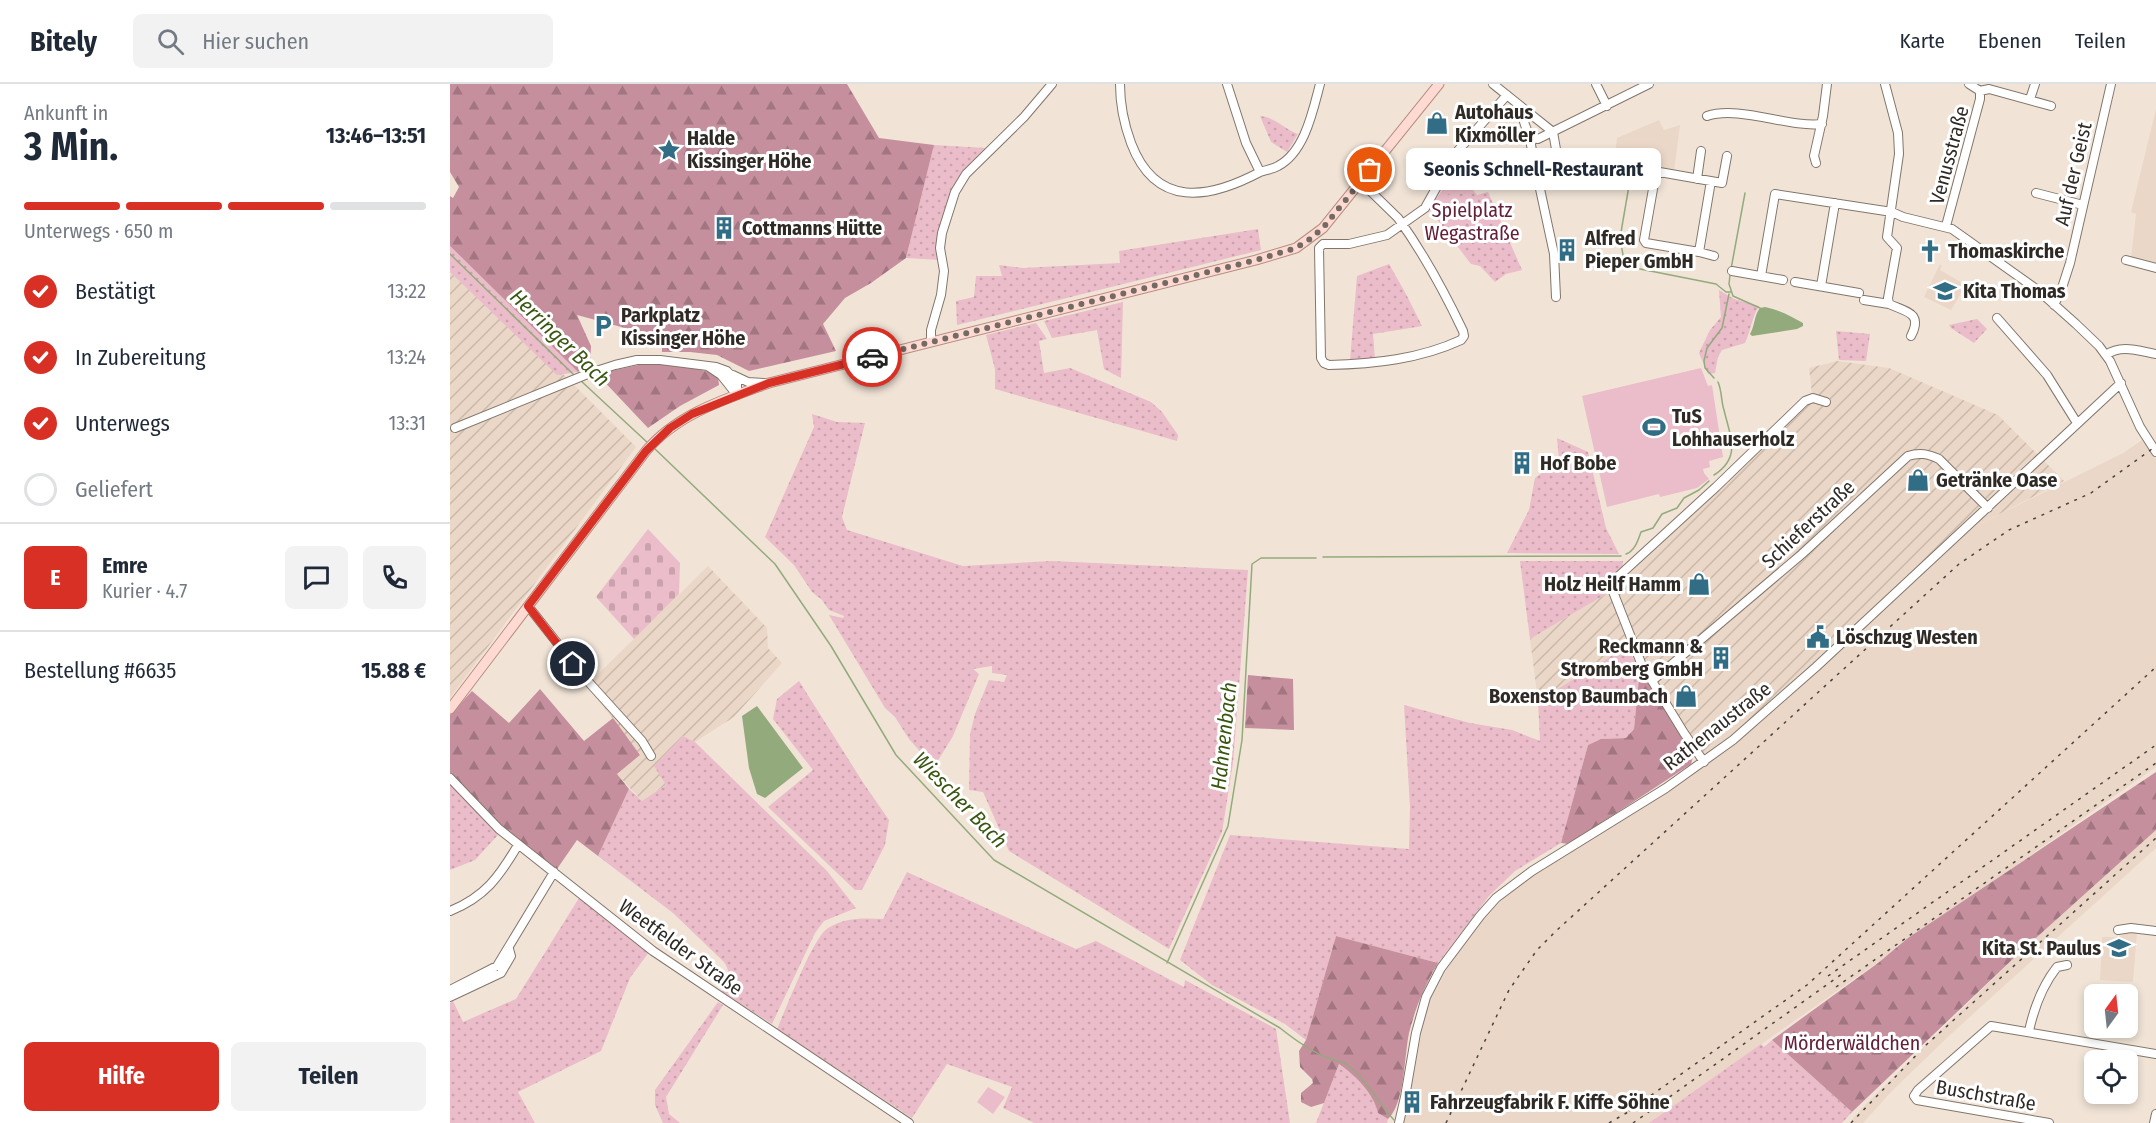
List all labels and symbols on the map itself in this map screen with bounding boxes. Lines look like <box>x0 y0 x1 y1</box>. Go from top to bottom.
place label: Autohaus Kixmöller <box>1454 100 1536 147</box>
street label: Venusstraße <box>1924 103 1974 207</box>
shop icon: Autohaus Kixmöller <box>1424 110 1450 136</box>
street label: Auf der Geist <box>2049 119 2097 228</box>
place label: Halde Kissinger Höhe <box>687 126 811 173</box>
place icon: Halde Kissinger Höhe <box>656 137 682 163</box>
pin <box>1344 144 1395 195</box>
callout: Seonis Schnell-Restaurant <box>1406 149 1661 191</box>
park label: Spielplatz Wegastraße <box>1424 198 1520 245</box>
building icon: Cottmanns Hütte <box>711 215 737 241</box>
place label: Cottmanns Hütte <box>742 216 882 240</box>
place label: Alfred Pieper GmbH <box>1584 226 1694 273</box>
building icon: Alfred Pieper GmbH <box>1554 237 1580 263</box>
church icon: Thomaskirche <box>1917 238 1943 264</box>
place label: Thomaskirche <box>1948 239 2064 263</box>
school or university icon: Kita Thomas <box>1932 278 1958 304</box>
place label: Kita Thomas <box>1963 279 2066 303</box>
water label: Herringer Bach <box>505 284 615 392</box>
place label: Parkplatz Kissinger Höhe <box>621 303 745 350</box>
parking icon: Parkplatz Kissinger Höhe <box>590 313 616 339</box>
courier <box>842 327 902 387</box>
place label: TuS Lohhauserholz <box>1672 404 1795 451</box>
sports icon: TuS Lohhauserholz <box>1641 414 1667 440</box>
building icon: Hof Bobe <box>1509 450 1535 476</box>
place label: Hof Bobe <box>1540 451 1616 475</box>
shop icon: Getränke Oase <box>1905 467 1931 493</box>
place label: Getränke Oase <box>1936 468 2058 492</box>
street label: Schieferstraße <box>1757 475 1859 573</box>
shop icon: Holz Heilf Hamm <box>1686 571 1712 597</box>
place label: Holz Heilf Hamm <box>1544 572 1681 596</box>
public building icon: Löschzug Westen <box>1805 624 1831 650</box>
place label: Löschzug Westen <box>1836 625 1978 649</box>
place label: Reckmann & Stromberg GmbH <box>1561 634 1703 681</box>
pin <box>547 638 598 689</box>
building icon: Reckmann & Stromberg GmbH <box>1708 645 1734 671</box>
street label: Rathenaustraße <box>1658 676 1776 776</box>
water label: Hahnenbach <box>1205 681 1243 791</box>
shop icon: Boxenstop Baumbach <box>1673 683 1699 709</box>
place label: Boxenstop Baumbach <box>1489 684 1668 708</box>
water label: Wiescher Bach <box>908 746 1012 854</box>
street label: Weetfelder Straße <box>614 894 748 1000</box>
school or university icon: Kita St. Paulus <box>2106 935 2132 961</box>
place label: Kita St. Paulus <box>1982 936 2101 960</box>
north arrow <box>2084 984 2138 1038</box>
park label: Mörderwäldchen <box>1784 1031 1920 1055</box>
street label: Buschstraße <box>1934 1074 2038 1116</box>
building icon: Fahrzeugfabrik F. Kiffe Söhne <box>1399 1089 1425 1115</box>
place label: Fahrzeugfabrik F. Kiffe Söhne <box>1430 1090 1670 1114</box>

